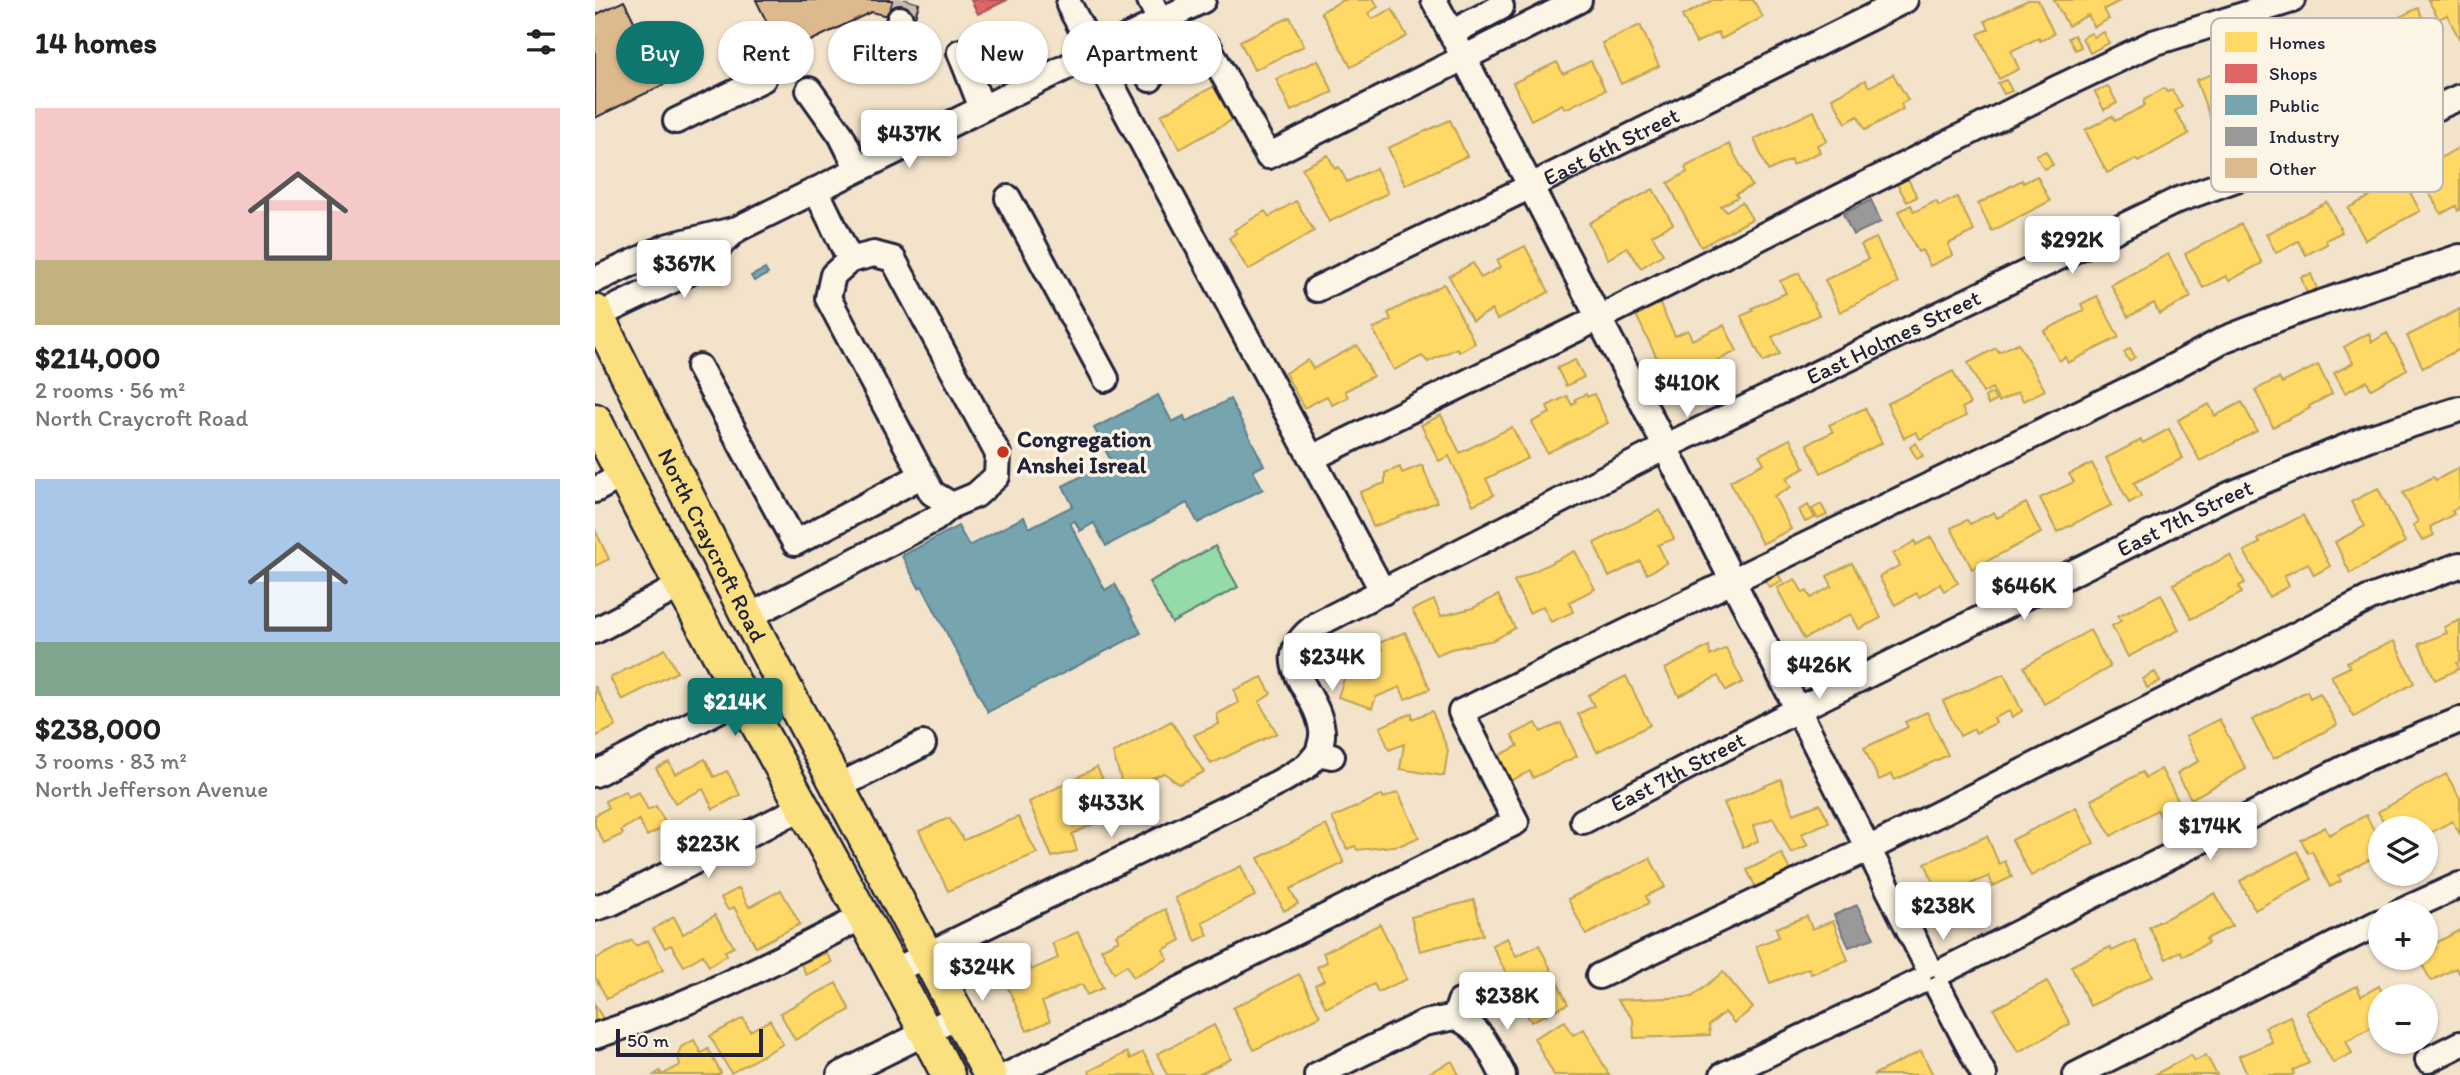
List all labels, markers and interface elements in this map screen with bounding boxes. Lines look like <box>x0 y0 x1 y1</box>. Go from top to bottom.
legend <box>2211 18 2443 192</box>
chip: Buy <box>616 21 704 84</box>
chip: Rent <box>718 21 814 84</box>
chip: Filters <box>828 21 942 84</box>
chip: New <box>956 21 1048 84</box>
chip: Apartment <box>1062 21 1222 84</box>
icon: filters <box>522 23 560 61</box>
text: 14 homes <box>35 24 157 61</box>
text: Homes <box>2269 31 2325 54</box>
text: Shops <box>2269 62 2318 85</box>
text: Public <box>2269 94 2319 117</box>
street label: East 6th Street <box>1538 101 1684 192</box>
pin: $437K <box>860 110 958 170</box>
text: $437K <box>877 119 941 147</box>
text: Industry <box>2269 125 2339 148</box>
icon: home <box>235 153 361 279</box>
text: Other <box>2269 157 2317 180</box>
pin: $292K <box>2023 216 2121 276</box>
text: $292K <box>2041 225 2103 253</box>
pin: $367K <box>635 240 733 300</box>
text: $367K <box>653 249 715 277</box>
street label: East Holmes Street <box>1802 283 1985 391</box>
text: $214,000 <box>35 339 161 376</box>
pin: $410K <box>1638 360 1736 419</box>
text: $410K <box>1654 368 1720 396</box>
text: 2 rooms · 56 m² <box>35 376 186 404</box>
text: North Craycroft Road <box>35 404 248 432</box>
place label: Congregation Anshei Isreal <box>1016 425 1152 479</box>
street label: North Craycroft Road <box>652 444 773 647</box>
marker: Congregation Anshei Isreal <box>995 444 1011 460</box>
street label: East 7th Street <box>2112 473 2257 563</box>
icon: home <box>235 524 361 650</box>
pin: $646K <box>1975 562 2073 622</box>
text: $646K <box>1992 571 2056 599</box>
pin: $234K <box>1283 634 1381 693</box>
text: $234K <box>1300 642 1364 670</box>
pin: $426K <box>1770 642 1868 701</box>
text: $426K <box>1787 650 1851 678</box>
pin: $214K <box>686 678 784 738</box>
text: $214K <box>704 687 766 715</box>
text: $238,000 <box>35 710 161 747</box>
street label: East 7th Street <box>1606 725 1750 818</box>
text: 3 rooms · 83 m² <box>35 747 187 775</box>
text: North Jefferson Avenue <box>35 775 268 803</box>
pin: $433K <box>1062 780 1160 839</box>
text: $433K <box>1078 788 1144 816</box>
pin: $174K <box>2161 802 2259 862</box>
text: $174K <box>2179 811 2241 839</box>
map controls <box>2368 816 2438 1054</box>
button: layers <box>2368 816 2438 886</box>
pin: $223K <box>659 820 757 880</box>
text: $223K <box>676 829 740 857</box>
pin: $238K <box>1894 883 1992 942</box>
text: $238K <box>1911 891 1975 919</box>
button: + <box>2368 900 2438 970</box>
pin: $324K <box>933 944 1031 1003</box>
text: $324K <box>950 952 1014 980</box>
pin: $238K <box>1458 972 1556 1032</box>
text: $238K <box>1475 981 1539 1009</box>
button: − <box>2368 984 2438 1054</box>
scale bar <box>616 1026 763 1058</box>
text: 50 m <box>627 1029 669 1052</box>

